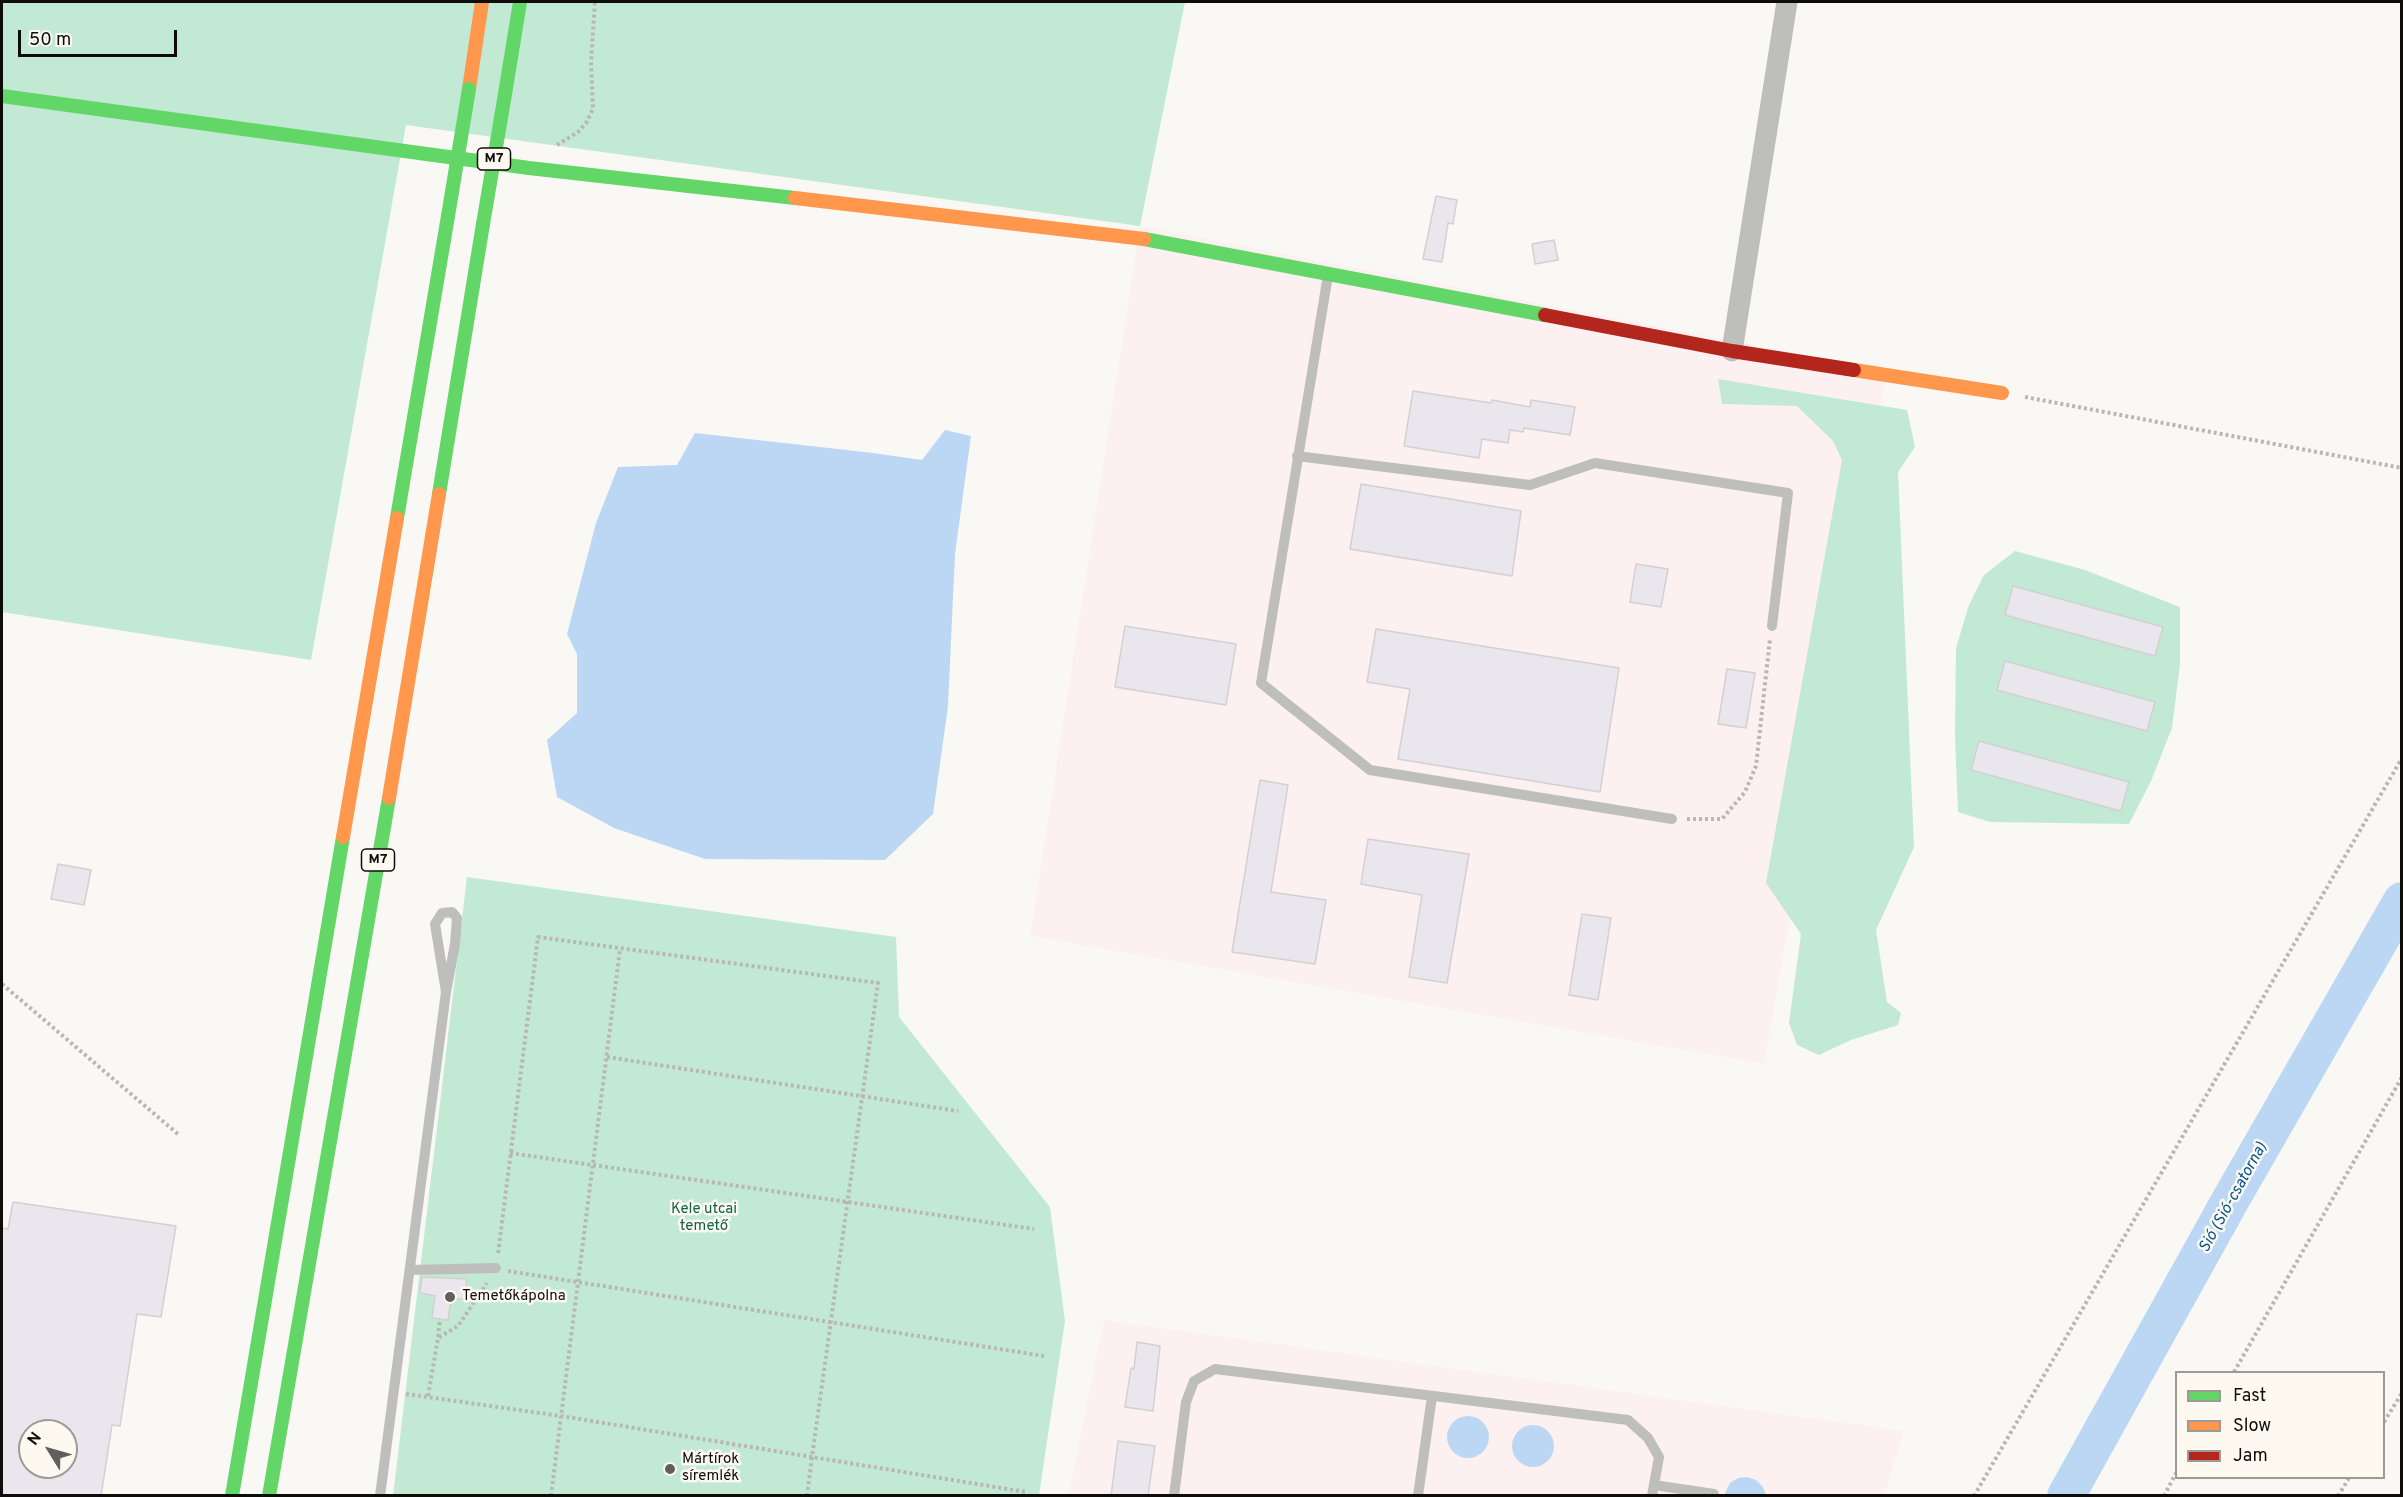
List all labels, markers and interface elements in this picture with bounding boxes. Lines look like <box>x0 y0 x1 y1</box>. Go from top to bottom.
scale bar <box>21 18 180 56</box>
text: 50 m <box>29 29 71 52</box>
road number: M7 <box>478 148 510 170</box>
road number: M7 <box>362 849 394 871</box>
water label: Sió (Sió-csatorna) <box>2196 1140 2272 1256</box>
park label: Kele utcai temető <box>671 1201 737 1236</box>
place label: Temetőkápolna <box>462 1288 566 1306</box>
marker: Temetőkápolna <box>443 1290 457 1304</box>
legend <box>2175 1371 2385 1479</box>
text: Fast <box>2233 1385 2266 1408</box>
text: Slow <box>2233 1415 2271 1438</box>
north arrow <box>18 1419 78 1479</box>
text: N <box>24 1429 47 1450</box>
text: Jam <box>2233 1445 2268 1468</box>
place label: Mártírok síremlék <box>682 1451 739 1486</box>
marker: Mártírok síremlék <box>663 1462 677 1476</box>

